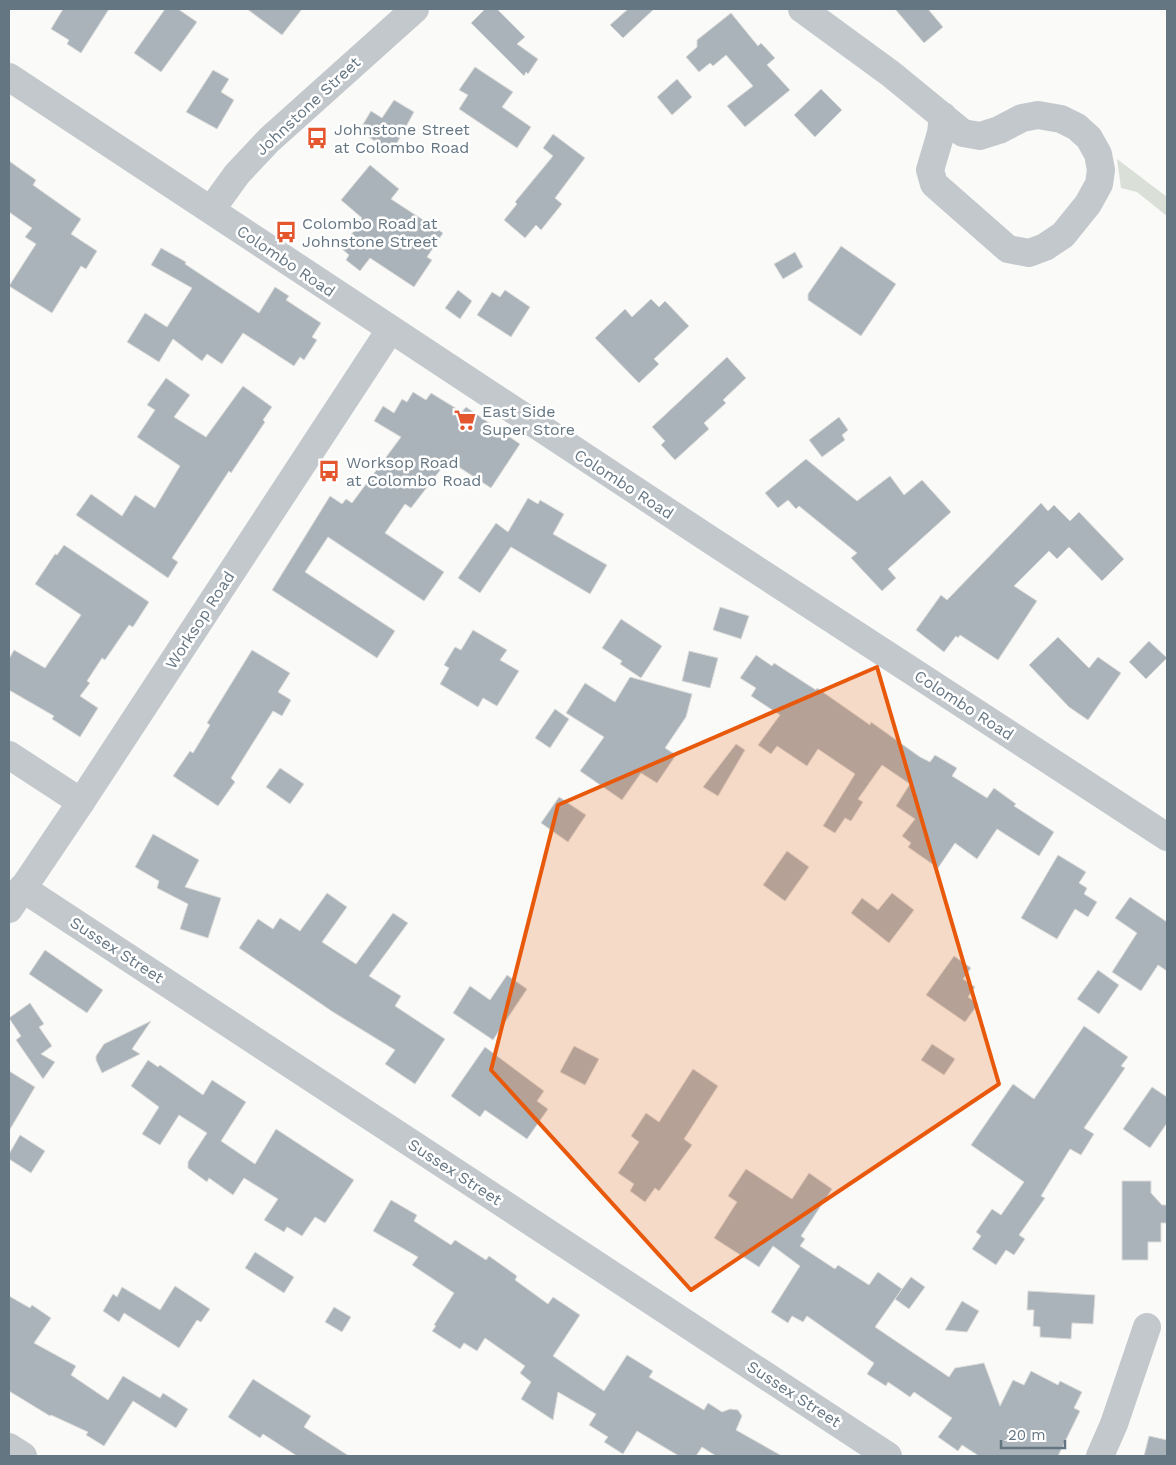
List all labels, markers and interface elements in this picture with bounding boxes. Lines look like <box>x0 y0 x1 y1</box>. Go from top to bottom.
street label: Johnstone Street <box>252 53 364 159</box>
place label: Johnstone Street at Colombo Road <box>334 120 470 157</box>
bus stop icon: Johnstone Street at Colombo Road <box>304 125 330 151</box>
place label: Colombo Road at Johnstone Street <box>302 214 438 251</box>
bus stop icon: Colombo Road at Johnstone Street <box>273 219 299 245</box>
street label: Colombo Road <box>233 221 339 301</box>
place label: East Side Super Store <box>482 402 575 439</box>
supermarket icon: East Side Super Store <box>452 407 478 433</box>
street label: Colombo Road <box>571 445 677 523</box>
place label: Worksop Road at Colombo Road <box>346 453 481 490</box>
bus stop icon: Worksop Road at Colombo Road <box>316 458 342 484</box>
street label: Worksop Road <box>161 568 239 672</box>
street label: Colombo Road <box>911 666 1017 744</box>
street label: Sussex Street <box>67 913 168 987</box>
street label: Sussex Street <box>405 1135 506 1209</box>
street label: Sussex Street <box>744 1357 845 1431</box>
scale bar <box>1001 1418 1065 1450</box>
text: 20 m <box>1008 1426 1046 1444</box>

